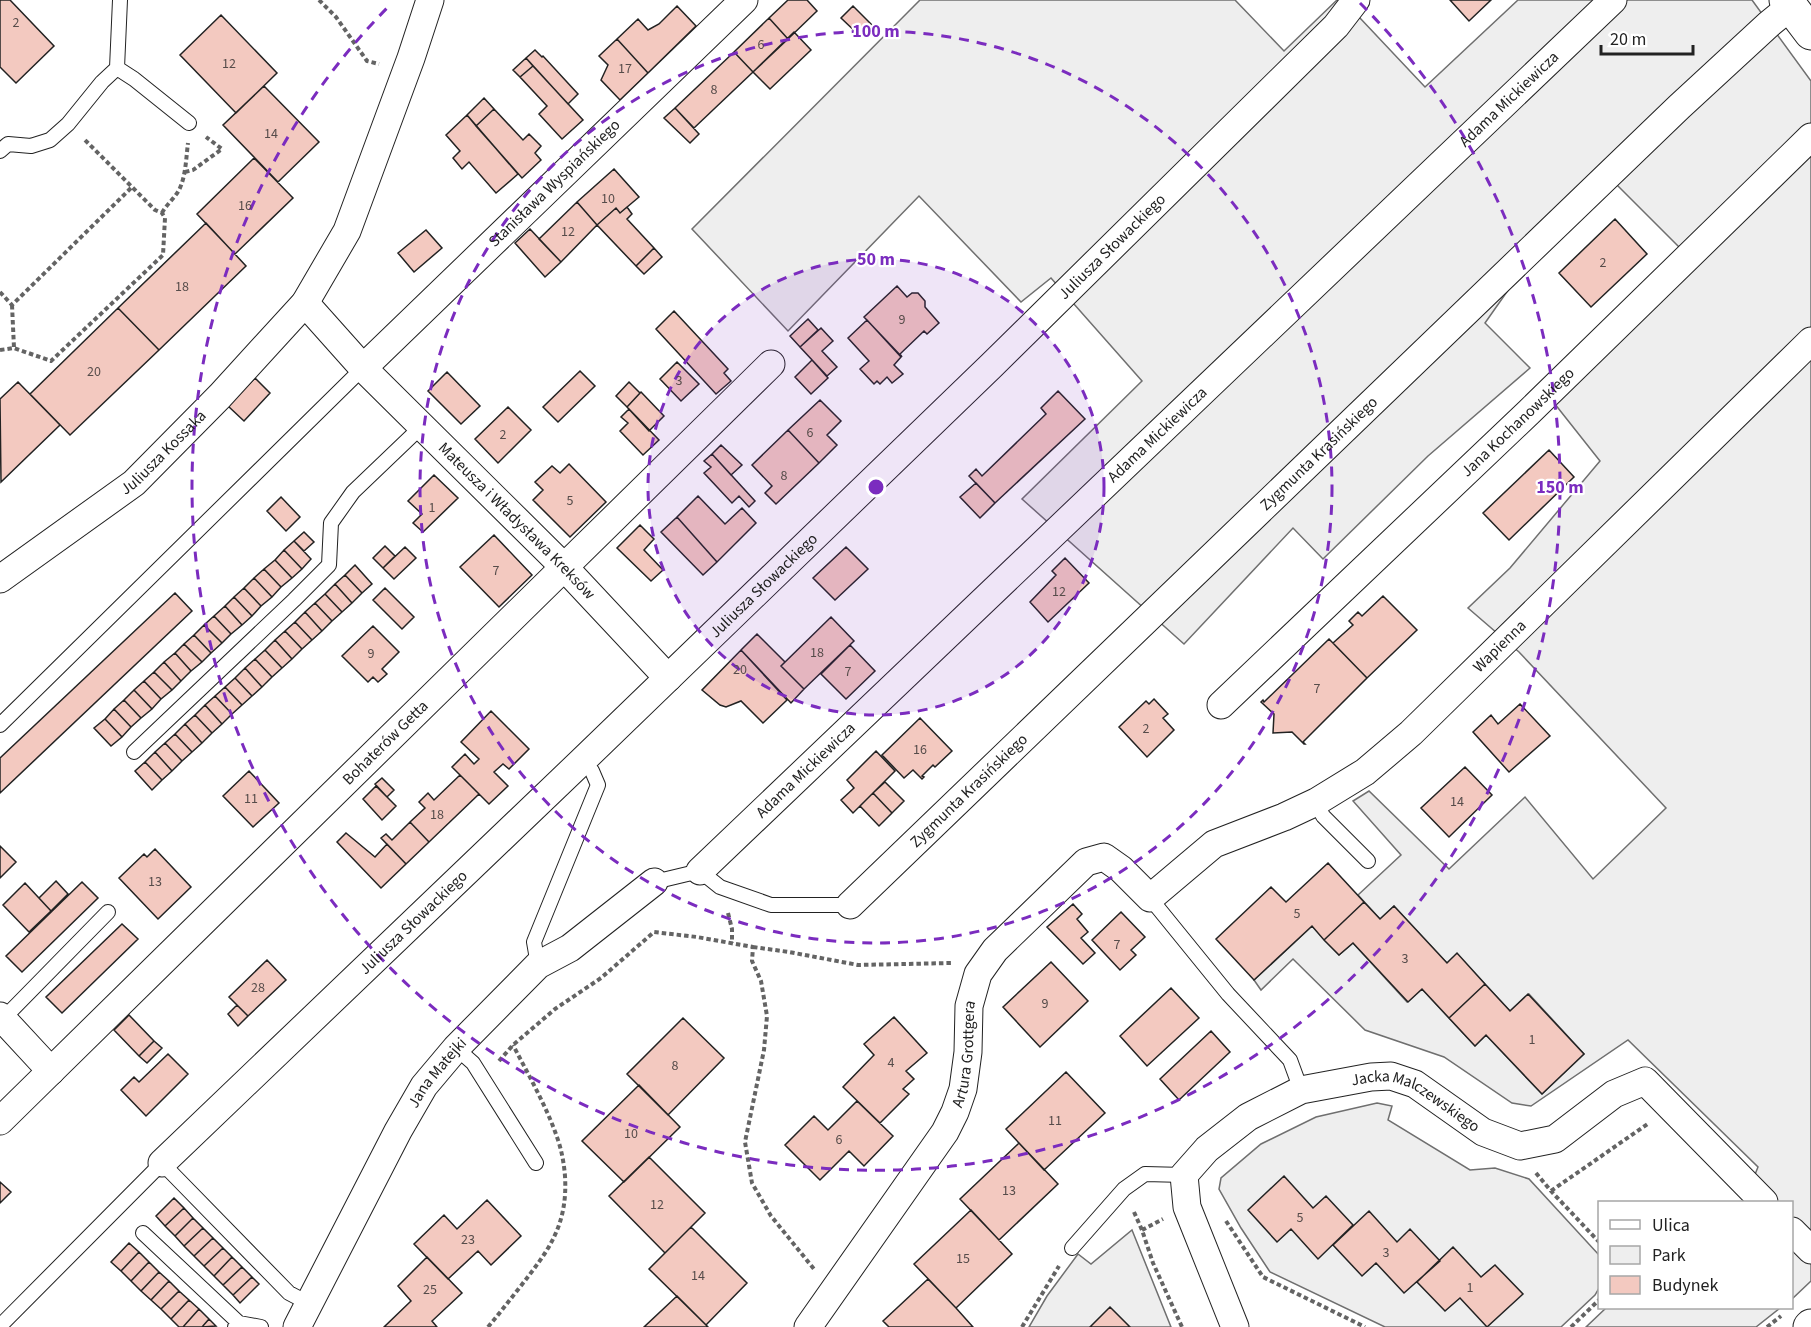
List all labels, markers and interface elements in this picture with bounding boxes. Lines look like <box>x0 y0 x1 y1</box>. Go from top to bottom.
house number: 2 <box>13 13 20 33</box>
scale bar <box>1601 18 1692 56</box>
text: 100 m <box>852 19 900 44</box>
text: 20 m <box>1610 27 1646 52</box>
house number: 6 <box>758 35 765 55</box>
street label: Adama Mickiewicza <box>1454 46 1564 152</box>
house number: 12 <box>222 54 236 74</box>
house number: 17 <box>618 59 632 79</box>
house number: 8 <box>711 80 718 100</box>
street label: Stanisława Wyspiańskiego <box>484 114 625 252</box>
house number: 14 <box>264 124 278 144</box>
house number: 10 <box>601 189 615 209</box>
street label: Juliusza Słowackiego <box>1054 189 1171 304</box>
house number: 16 <box>238 196 252 216</box>
house number: 12 <box>561 222 575 242</box>
text: 50 m <box>857 247 895 272</box>
house number: 2 <box>1600 253 1607 273</box>
house number: 18 <box>175 277 189 297</box>
house number: 9 <box>899 310 906 330</box>
house number: 20 <box>87 362 101 382</box>
street label: Jana Kochanowskiego <box>1456 362 1579 482</box>
house number: 3 <box>676 371 683 391</box>
street label: Adama Mickiewicza <box>1103 382 1212 488</box>
street label: Zygmunta Krasińskiego <box>1255 392 1383 516</box>
street label: Juliusza Kossaka <box>116 405 211 500</box>
house number: 6 <box>807 423 814 443</box>
house number: 2 <box>500 425 507 445</box>
street label: Mateusza i Władysława Kreksów <box>433 437 601 605</box>
house number: 8 <box>781 466 788 486</box>
text: 150 m <box>1536 475 1584 500</box>
centre of rings <box>866 477 886 497</box>
house number: 5 <box>567 491 574 511</box>
house number: 1 <box>429 498 436 518</box>
street label: Juliusza Słowackiego <box>705 528 823 643</box>
house number: 7 <box>493 561 500 581</box>
house number: 12 <box>1052 582 1066 602</box>
street label: Wapienna <box>1468 615 1531 677</box>
house number: 18 <box>810 643 824 663</box>
house number: 9 <box>368 644 375 664</box>
house number: 20 <box>733 660 747 680</box>
house number: 7 <box>845 662 852 682</box>
house number: 7 <box>1314 679 1321 699</box>
street label: Bohaterów Getta <box>337 695 433 790</box>
street label: Adama Mickiewicza <box>751 717 860 823</box>
house number: 2 <box>1143 719 1150 739</box>
street label: Zygmunta Krasińskiego <box>905 729 1033 853</box>
house number: 16 <box>913 740 927 760</box>
house number: 11 <box>244 789 258 809</box>
house number: 14 <box>1450 792 1464 812</box>
house number: 18 <box>430 805 444 825</box>
street label: Juliusza Słowackiego <box>354 865 472 980</box>
house number: 13 <box>148 872 162 892</box>
house number: 5 <box>1294 904 1301 924</box>
house number: 7 <box>1114 935 1121 955</box>
house number: 3 <box>1402 949 1409 969</box>
house number: 28 <box>251 978 265 998</box>
house number: 9 <box>1042 994 1049 1014</box>
street label: Artura Grottgera <box>946 998 981 1111</box>
house number: 1 <box>1529 1030 1536 1050</box>
street label: Jana Matejki <box>403 1032 472 1112</box>
house number: 4 <box>888 1053 895 1073</box>
house number: 8 <box>672 1056 679 1076</box>
street label: Jacka Malczewskiego <box>1349 1065 1484 1137</box>
house number: 11 <box>1048 1111 1062 1131</box>
house number: 10 <box>624 1124 638 1144</box>
house number: 6 <box>836 1130 843 1150</box>
house number: 13 <box>1002 1181 1016 1201</box>
house number: 12 <box>650 1195 664 1215</box>
legend <box>1598 1201 1793 1309</box>
house number: 5 <box>1297 1208 1304 1228</box>
text: Ulica <box>1652 1213 1690 1238</box>
house number: 23 <box>461 1230 475 1250</box>
house number: 3 <box>1383 1243 1390 1263</box>
text: Park <box>1652 1243 1686 1268</box>
house number: 15 <box>956 1249 970 1269</box>
house number: 14 <box>691 1266 705 1286</box>
text: Budynek <box>1652 1273 1719 1298</box>
house number: 1 <box>1467 1278 1474 1298</box>
house number: 25 <box>423 1280 437 1300</box>

